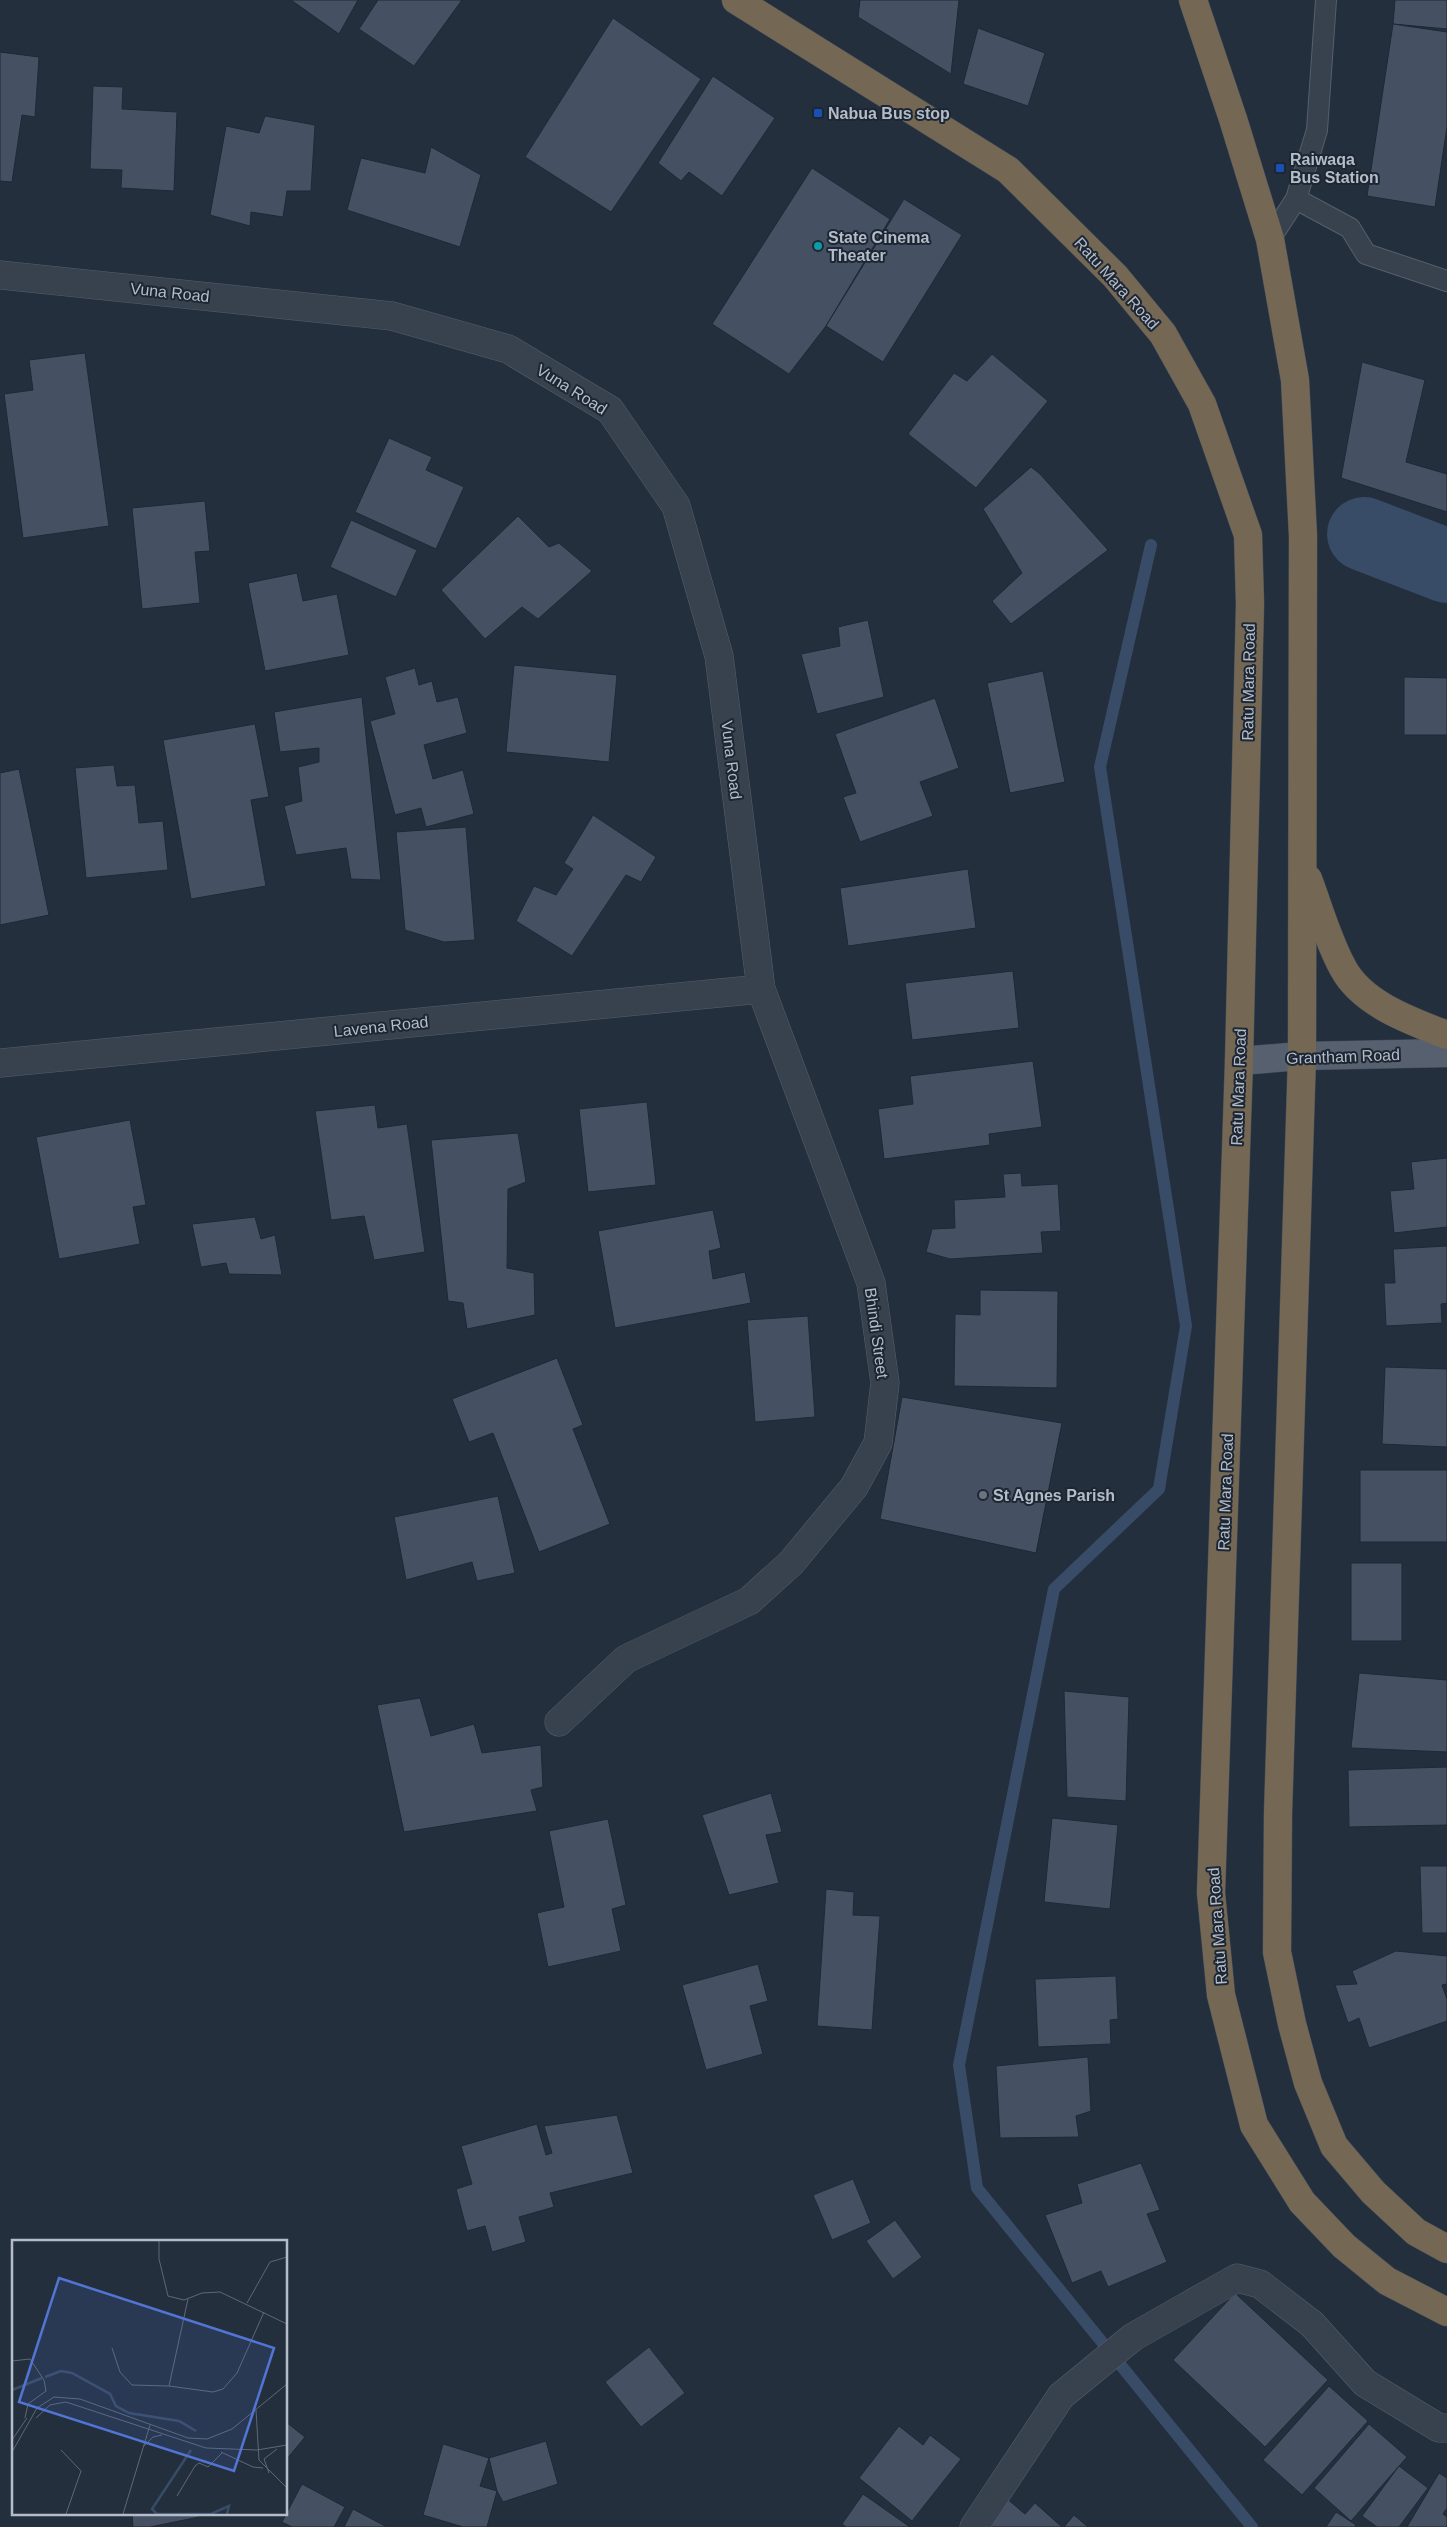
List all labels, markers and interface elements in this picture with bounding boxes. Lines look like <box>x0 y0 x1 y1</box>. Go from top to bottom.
place label: Nabua Bus stop <box>828 105 950 122</box>
marker: Nabua Bus stop <box>812 107 824 119</box>
place label: Raiwaqa Bus Station <box>1290 151 1379 186</box>
marker: Raiwaqa Bus Station <box>1274 162 1286 174</box>
place label: State Cinema Theater <box>828 229 929 264</box>
street label: Ratu Mara Road <box>1071 234 1162 333</box>
marker: State Cinema Theater <box>812 240 824 252</box>
street label: Vuna Road <box>130 280 210 305</box>
street label: Vuna Road <box>534 361 610 418</box>
street label: Ratu Mara Road <box>1239 623 1258 741</box>
street label: Vuna Road <box>718 720 745 801</box>
street label: Lavena Road <box>333 1013 429 1040</box>
street label: Ratu Mara Road <box>1228 1028 1249 1146</box>
street label: Grantham Road <box>1286 1046 1400 1067</box>
street label: Bhindi Street <box>862 1287 891 1380</box>
street label: Ratu Mara Road <box>1215 1433 1236 1551</box>
place label: St Agnes Parish <box>993 1487 1115 1504</box>
marker: St Agnes Parish <box>977 1489 989 1501</box>
street label: Ratu Mara Road <box>1205 1867 1230 1985</box>
inset map <box>12 2240 288 2514</box>

